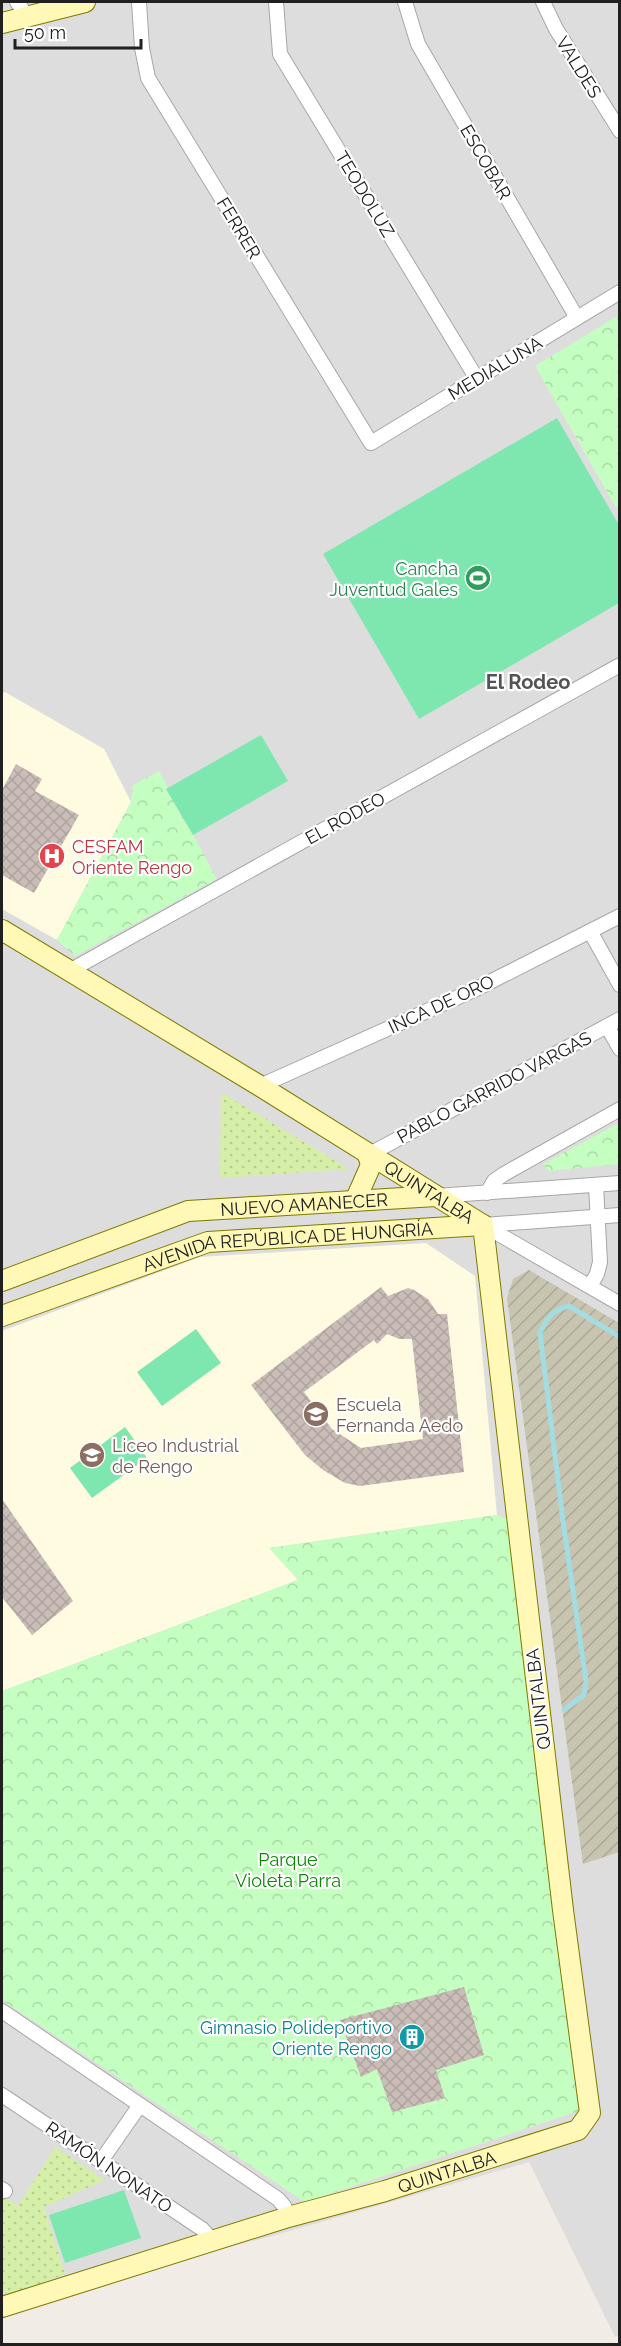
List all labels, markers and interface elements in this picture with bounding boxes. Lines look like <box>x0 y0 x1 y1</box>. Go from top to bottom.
scale bar <box>15 12 141 50</box>
text: 50 m <box>24 22 66 43</box>
street label: VALDES <box>552 32 606 102</box>
street label: ESCOBAR <box>456 121 516 203</box>
street label: TEODOLUZ <box>331 147 399 241</box>
street label: FERRER <box>213 194 266 263</box>
street label: MEDIALUNA <box>444 332 546 404</box>
place label: Cancha Juventud Gales <box>329 558 458 600</box>
sports icon: Cancha Juventud Gales <box>463 563 493 593</box>
district label: El Rodeo <box>486 670 570 694</box>
street label: EL RODEO <box>301 788 389 848</box>
place label: CESFAM Oriente Rengo <box>72 836 192 878</box>
hospital icon: CESFAM Oriente Rengo <box>37 841 67 871</box>
street label: INCA DE ORO <box>385 970 497 1038</box>
street label: PABLO GARRIDO VARGAS <box>393 1027 595 1147</box>
street label: QUINTALBA <box>381 1156 478 1227</box>
street label: NUEVO AMANECER <box>220 1188 389 1220</box>
street label: AVENIDA REPÚBLICA DE HUNGRÍA <box>139 1217 434 1275</box>
place label: Escuela Fernanda Aedo <box>336 1394 463 1436</box>
school or university icon: Escuela Fernanda Aedo <box>301 1399 331 1429</box>
place label: Liceo Industrial de Rengo <box>112 1435 239 1477</box>
school or university icon: Liceo Industrial de Rengo <box>77 1440 107 1470</box>
street label: QUINTALBA <box>521 1647 555 1751</box>
park label: Parque Violeta Parra <box>235 1849 341 1891</box>
place label: Gimnasio Polideportivo Oriente Rengo <box>200 2017 392 2059</box>
building icon: Gimnasio Polideportivo Oriente Rengo <box>397 2022 427 2052</box>
street label: RAMÓN NONATO <box>42 2116 177 2217</box>
street label: QUINTALBA <box>395 2146 498 2197</box>

